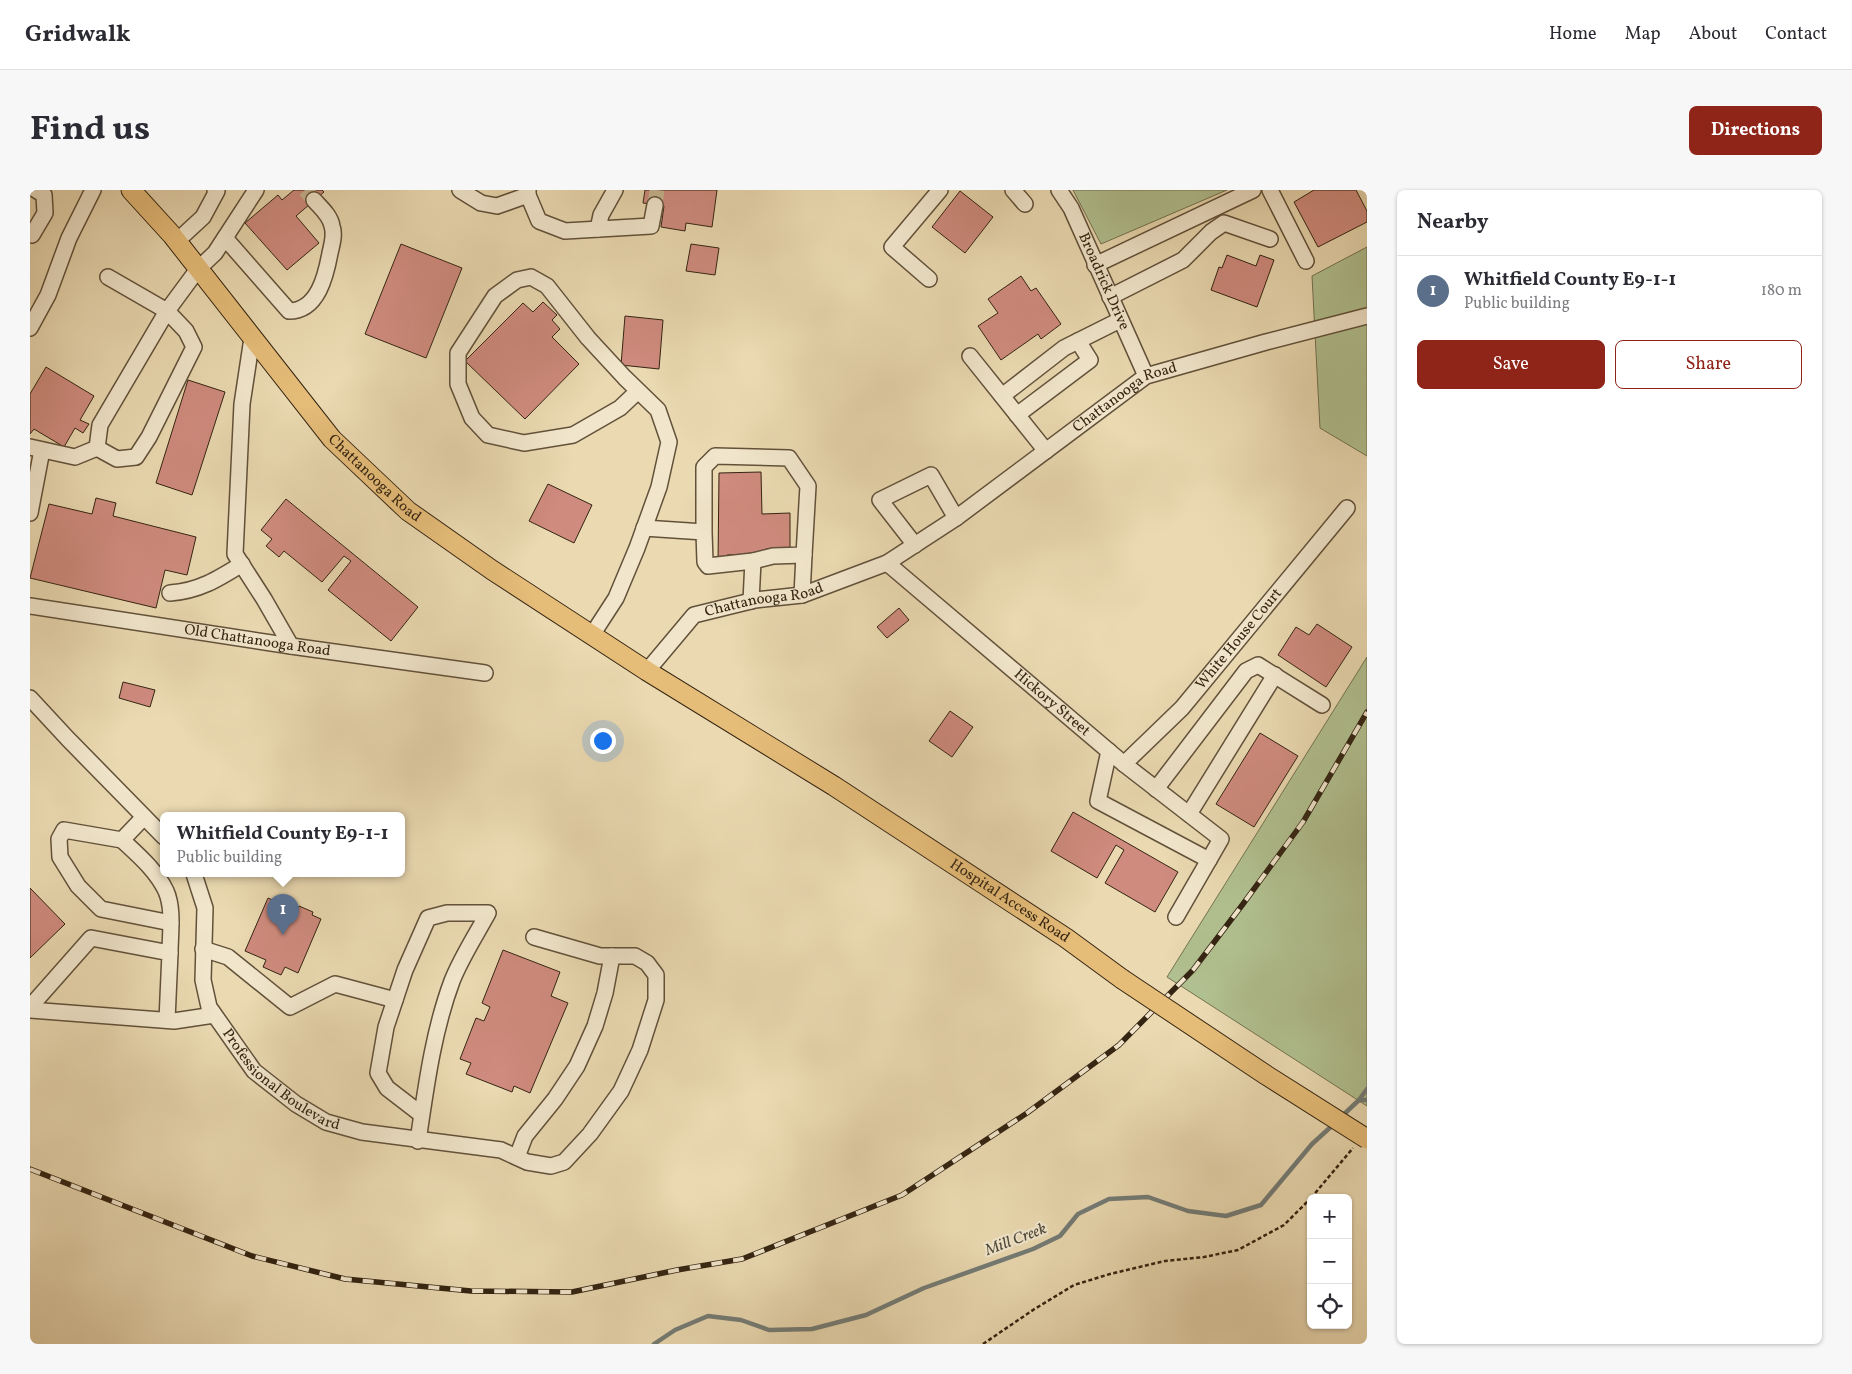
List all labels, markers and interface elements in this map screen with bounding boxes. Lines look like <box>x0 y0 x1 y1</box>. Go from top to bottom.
text: Gridwalk <box>25 18 131 52</box>
text: Home <box>1549 22 1597 47</box>
text: Map <box>1625 22 1661 47</box>
text: About <box>1689 22 1737 47</box>
text: Contact <box>1765 22 1827 47</box>
text: Find us <box>30 106 150 154</box>
button: Directions <box>1689 106 1822 155</box>
text: Nearby <box>1417 208 1488 237</box>
street label: Broadrick Drive <box>1073 229 1135 333</box>
text: Whitfield County E9-1-1 <box>1464 267 1676 293</box>
text: 1 <box>1430 280 1436 302</box>
text: 180 m <box>1761 280 1802 302</box>
text: Public building <box>1464 293 1570 315</box>
button: Save <box>1417 340 1605 389</box>
button: Share <box>1615 340 1802 389</box>
street label: Chattanooga Road <box>1068 357 1180 438</box>
street label: Chattanooga Road <box>323 430 425 527</box>
street label: Chattanooga Road <box>703 577 827 622</box>
street label: White House Court <box>1191 584 1287 694</box>
street label: Old Chattanooga Road <box>183 619 332 662</box>
street label: Hickory Street <box>1009 664 1095 741</box>
your location <box>590 728 616 754</box>
popup <box>160 812 405 877</box>
text: Whitfield County E9-1-1 <box>176 821 389 847</box>
text: Public building <box>176 847 282 869</box>
street label: Hospital Access Road <box>945 854 1074 948</box>
pin: 1 <box>267 894 299 935</box>
street label: Professional Boulevard <box>217 1024 342 1136</box>
map controls <box>1307 1194 1352 1329</box>
button: + <box>1307 1194 1352 1239</box>
water label: Mill Creek <box>981 1218 1051 1262</box>
button: − <box>1307 1239 1352 1284</box>
button: locate <box>1307 1284 1352 1329</box>

